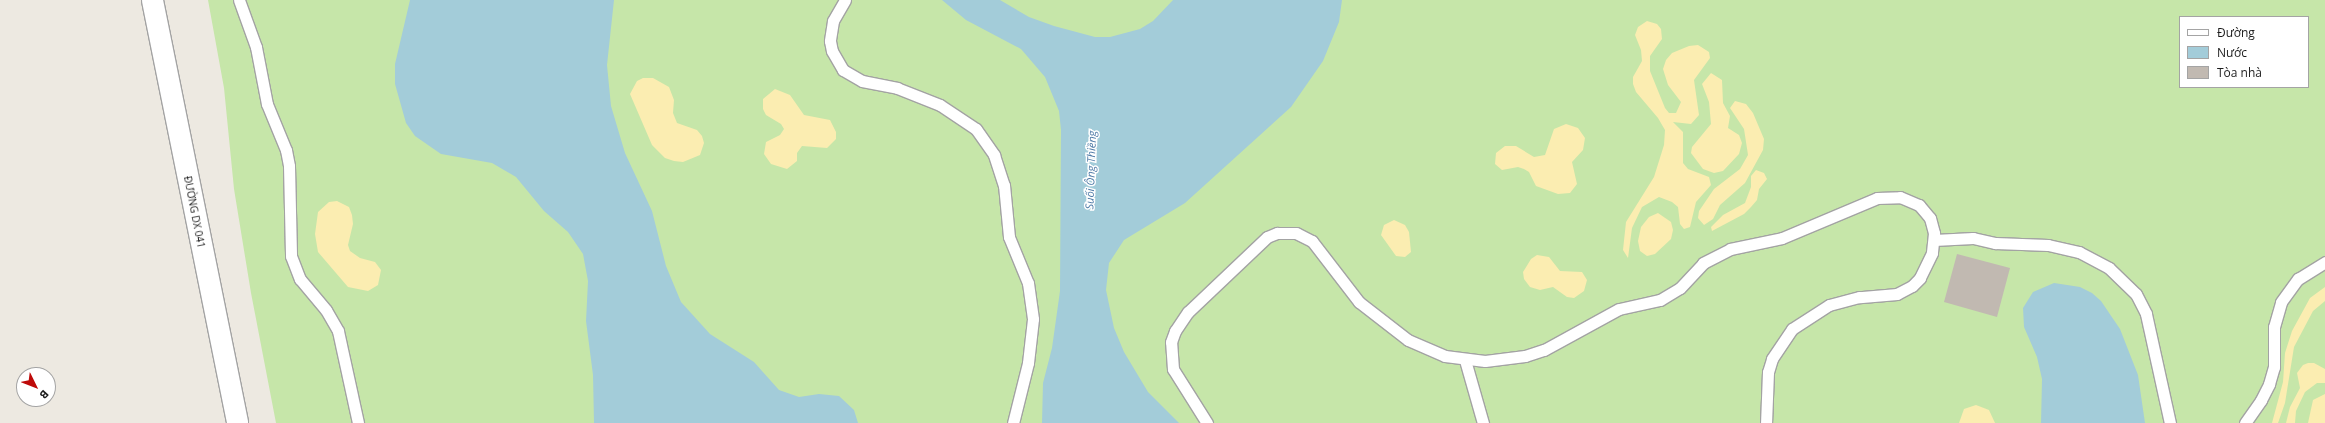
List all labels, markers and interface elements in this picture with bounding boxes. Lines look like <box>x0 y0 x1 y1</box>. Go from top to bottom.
legend <box>2179 16 2309 88</box>
text: Đường <box>2217 24 2255 41</box>
text: Nước <box>2217 44 2247 61</box>
text: Tòa nhà <box>2217 64 2262 81</box>
water label: Suối Ông Thiềng <box>1083 130 1099 210</box>
street label: ĐƯỜNG DX 041 <box>181 175 207 249</box>
north arrow <box>16 367 56 407</box>
text: B <box>36 387 52 403</box>

